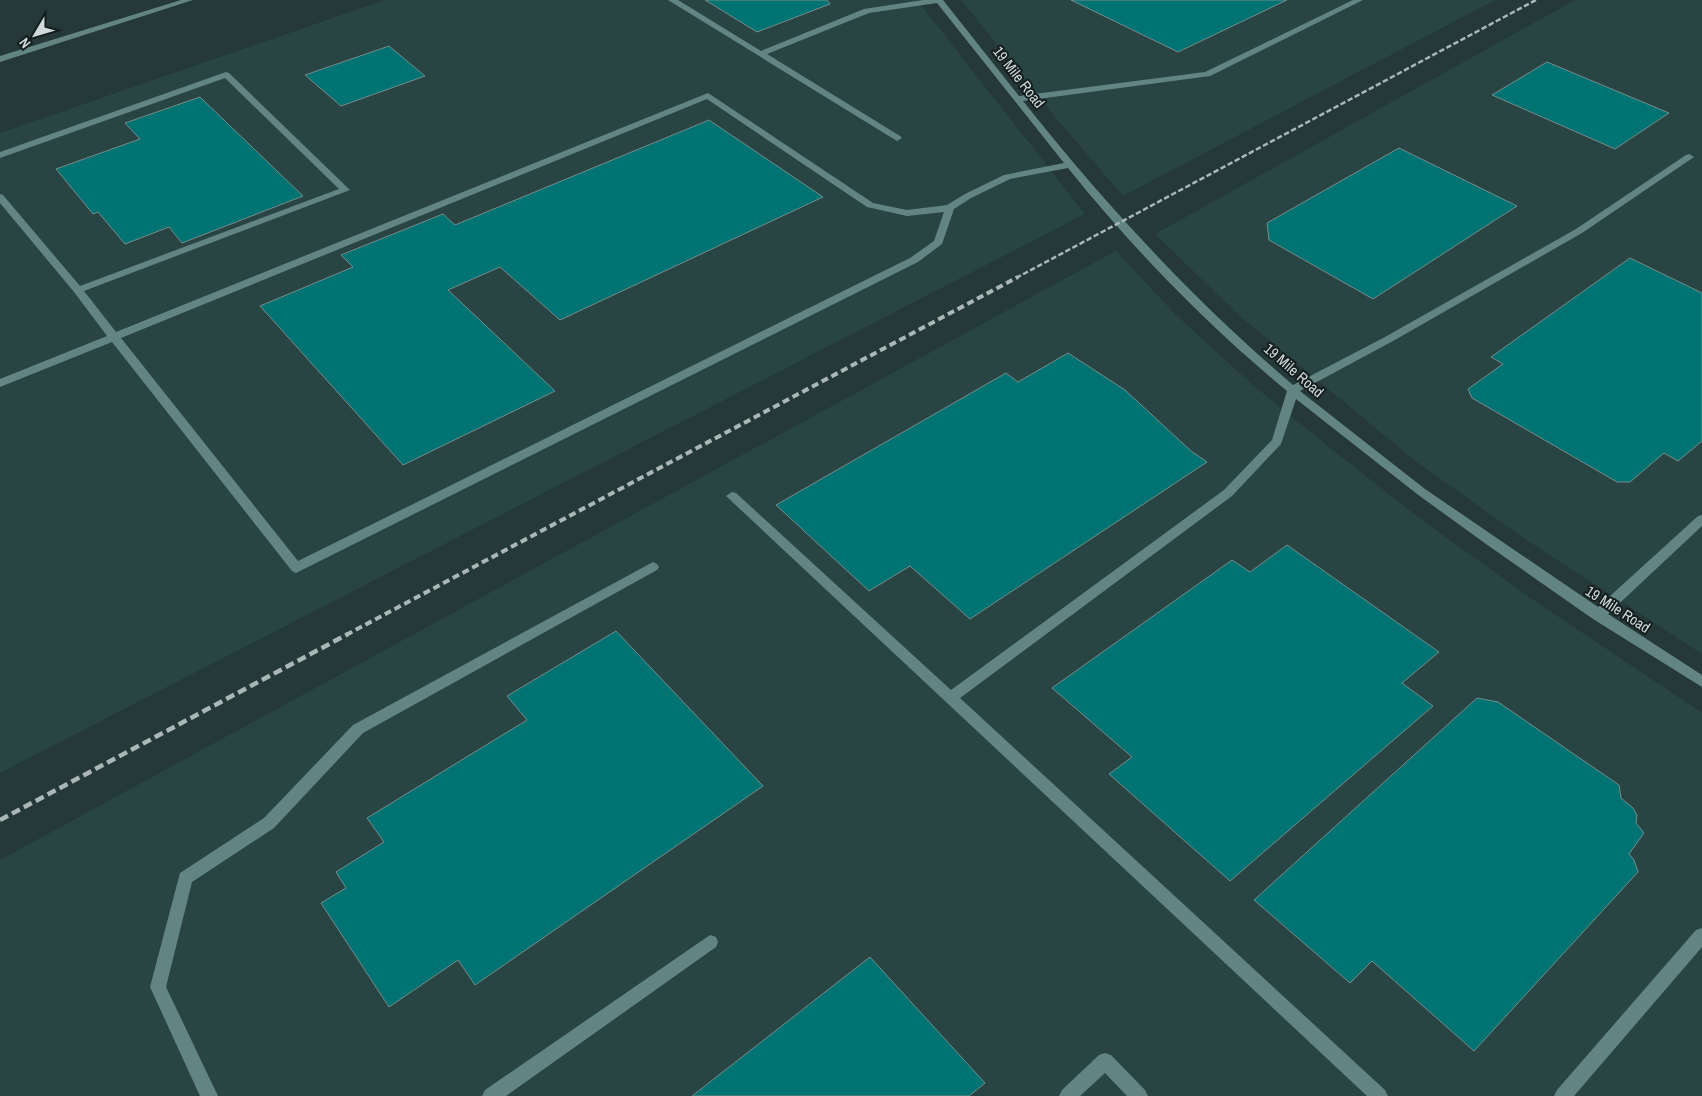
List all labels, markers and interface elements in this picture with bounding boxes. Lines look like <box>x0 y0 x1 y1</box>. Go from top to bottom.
north arrow <box>10 10 60 60</box>
text: N <box>15 34 34 52</box>
street label: 19 Mile Road <box>988 42 1050 112</box>
street label: 19 Mile Road <box>1260 338 1328 402</box>
street label: 19 Mile Road <box>1582 580 1654 638</box>

